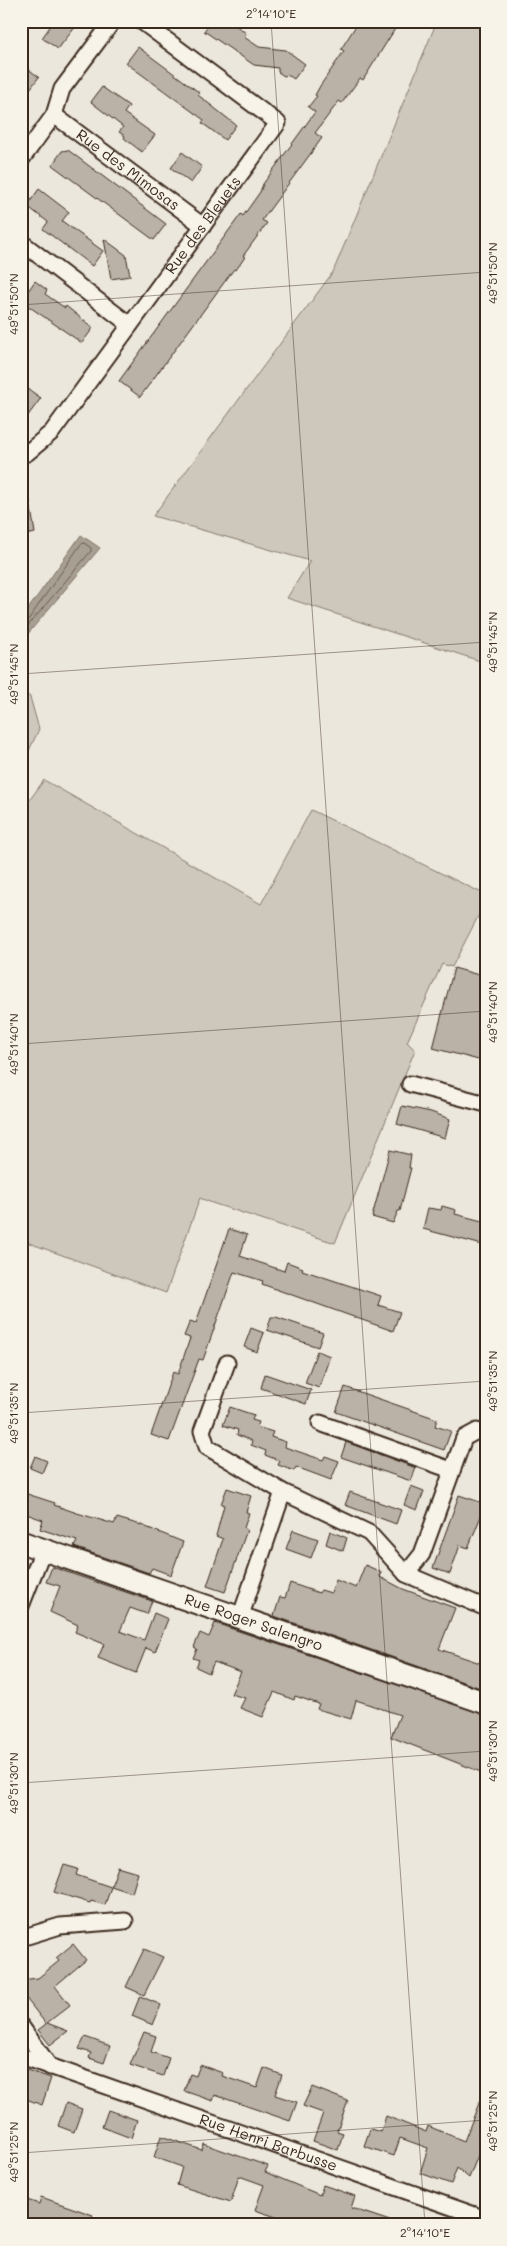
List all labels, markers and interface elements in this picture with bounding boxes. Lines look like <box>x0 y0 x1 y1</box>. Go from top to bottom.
text: 2°14'10"E <box>246 5 296 21</box>
street label: Rue des Mimosas <box>73 124 184 214</box>
street label: Rue des Bleuets <box>160 172 245 278</box>
text: 49°51'50"N <box>484 242 500 304</box>
text: 49°51'50"N <box>5 273 21 335</box>
text: 49°51'45"N <box>484 612 500 672</box>
text: 49°51'45"N <box>5 644 21 704</box>
text: 49°51'40"N <box>484 981 500 1043</box>
text: 49°51'40"N <box>5 1013 21 1075</box>
text: 49°51'35"N <box>484 1351 500 1411</box>
text: 49°51'35"N <box>5 1383 21 1443</box>
street label: Rue Roger Salengro <box>182 1588 326 1655</box>
text: 49°51'30"N <box>484 1720 500 1782</box>
text: 49°51'30"N <box>5 1752 21 1814</box>
text: 49°51'25"N <box>484 2091 500 2151</box>
street label: Rue Henri Barbusse <box>197 2108 340 2175</box>
text: 49°51'25"N <box>5 2122 21 2182</box>
text: 2°14'10"E <box>400 2224 450 2240</box>

